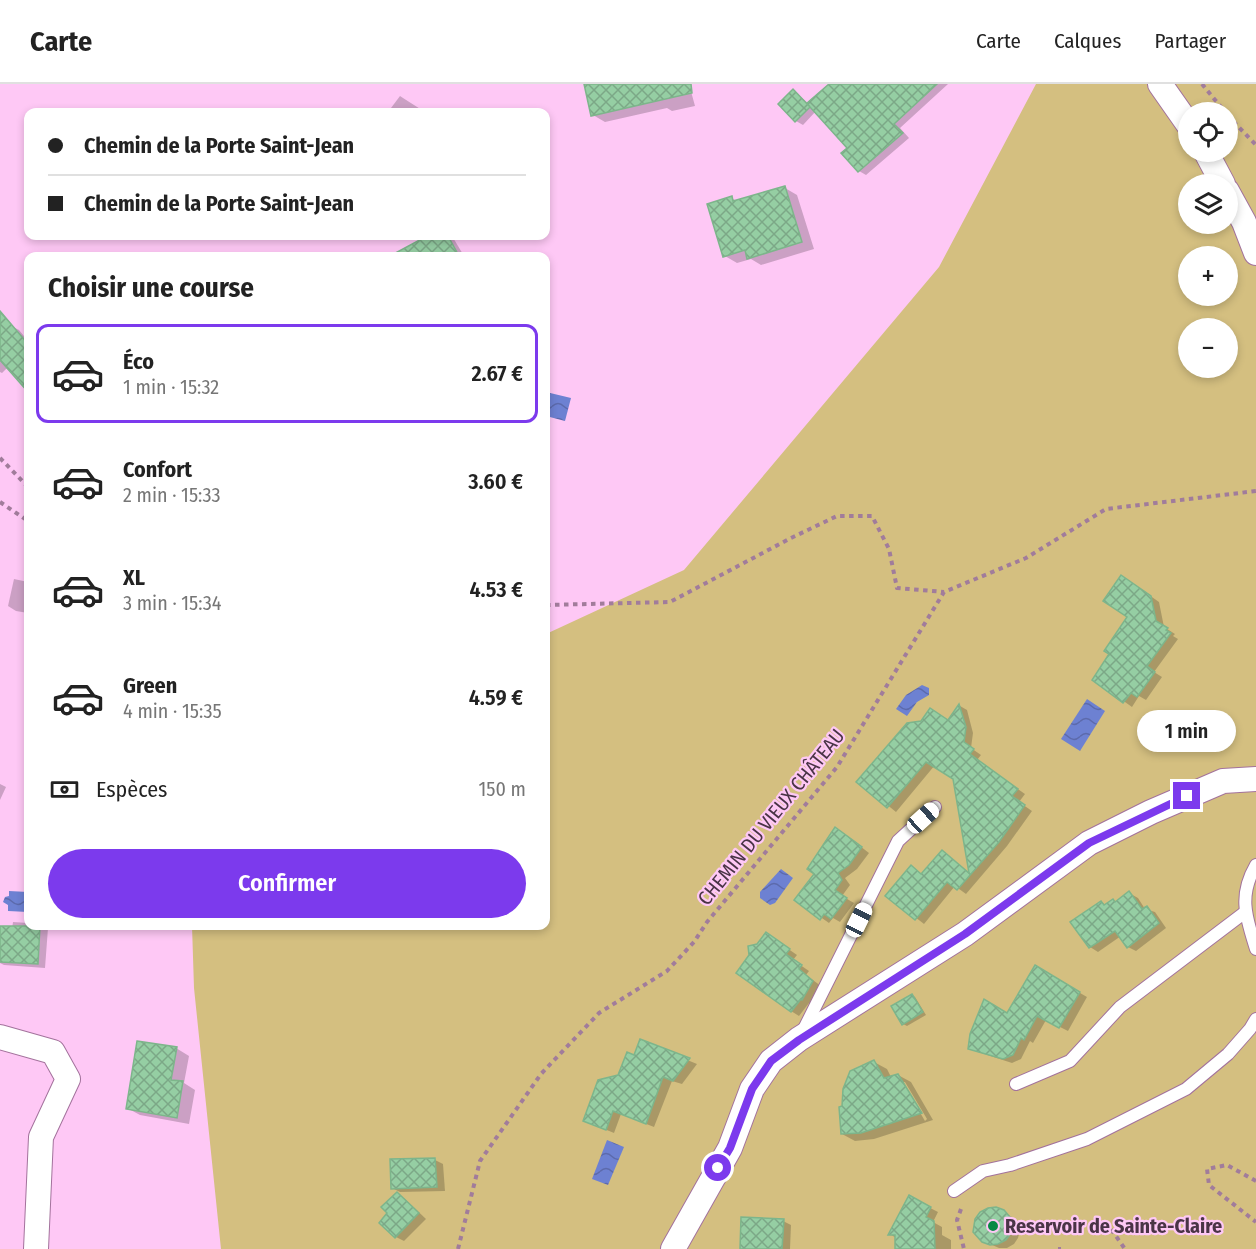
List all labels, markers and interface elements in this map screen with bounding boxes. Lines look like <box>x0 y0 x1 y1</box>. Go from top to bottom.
text: Carte <box>30 25 92 58</box>
text: Carte <box>976 28 1021 54</box>
text: Calques <box>1054 28 1121 54</box>
text: Partager <box>1154 28 1226 54</box>
map controls <box>1178 102 1238 378</box>
button: locate <box>1178 102 1238 162</box>
text: Chemin de la Porte Saint-Jean <box>84 132 354 159</box>
button: layers <box>1178 174 1238 234</box>
text: Chemin de la Porte Saint-Jean <box>84 190 354 217</box>
button: + <box>1178 246 1238 306</box>
text: Choisir une course <box>48 272 254 304</box>
button: − <box>1178 318 1238 378</box>
icon: car <box>51 347 105 401</box>
text: Éco <box>123 348 154 375</box>
text: 2.67 € <box>472 360 523 387</box>
text: 1 min · 15:32 <box>123 375 219 399</box>
icon: car <box>51 455 105 509</box>
text: Confort <box>123 456 192 483</box>
text: 3.60 € <box>468 468 523 495</box>
text: 2 min · 15:33 <box>123 483 221 507</box>
icon: car <box>51 563 105 617</box>
text: XL <box>123 564 145 591</box>
text: 4.53 € <box>469 576 523 603</box>
text: 3 min · 15:34 <box>123 591 221 615</box>
icon: car <box>51 671 105 725</box>
text: Green <box>123 672 177 699</box>
text: 4.59 € <box>469 684 523 711</box>
text: 4 min · 15:35 <box>123 699 222 723</box>
callout: 1 min <box>1138 709 1236 751</box>
text: 1 min <box>1165 719 1208 743</box>
street label: CHEMIN DU VIEUX CHÂTEAU <box>693 724 849 910</box>
icon: cash <box>48 773 81 806</box>
text: Espèces <box>96 776 167 803</box>
text: 150 m <box>479 777 526 801</box>
route end <box>1173 782 1200 809</box>
car <box>904 799 942 837</box>
button: Confirmer <box>48 849 526 918</box>
car <box>843 900 875 940</box>
route start <box>704 1154 731 1181</box>
place label: Reservoir de Sainte-Claire <box>1005 1214 1222 1238</box>
marker: Reservoir de Sainte-Claire <box>986 1219 1000 1233</box>

